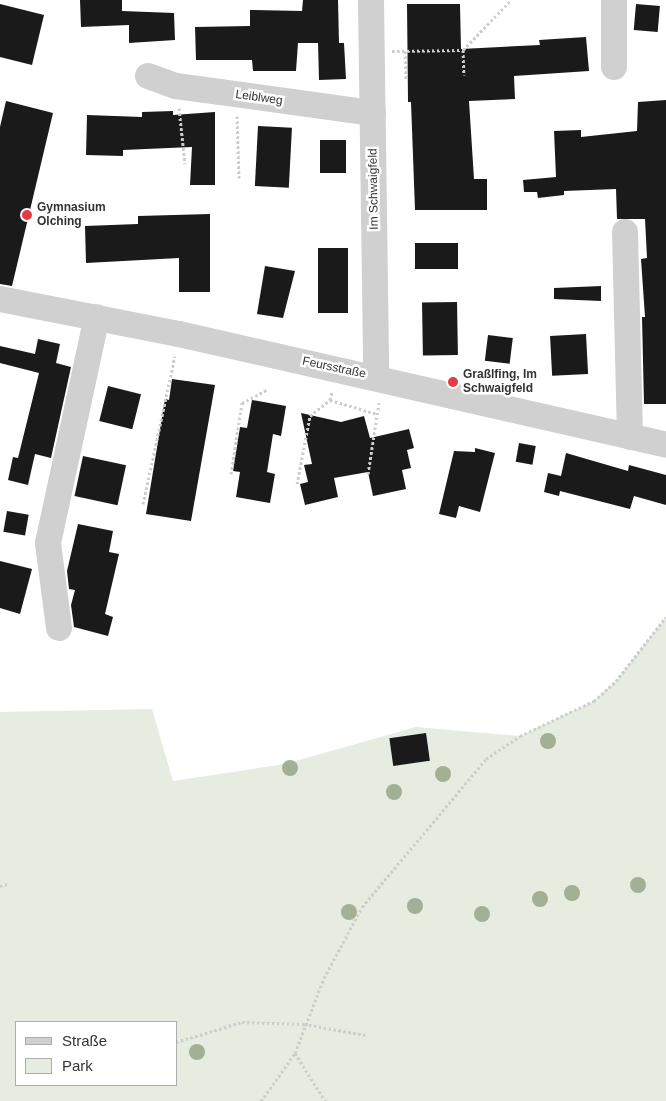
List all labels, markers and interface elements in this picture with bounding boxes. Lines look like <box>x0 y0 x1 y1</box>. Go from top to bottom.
street label: Leiblweg <box>235 88 283 108</box>
street label: Im Schwaigfeld <box>366 148 382 230</box>
place label: Gymnasium Olching <box>37 201 106 229</box>
marker: Gymnasium Olching <box>21 209 33 221</box>
street label: Feursstraße <box>301 354 367 382</box>
place label: Graßlfing, Im Schwaigfeld <box>463 368 537 396</box>
marker: Graßlfing, Im Schwaigfeld <box>447 376 459 388</box>
legend <box>15 1021 178 1086</box>
text: Straße <box>62 1032 107 1049</box>
text: Park <box>62 1057 93 1074</box>

